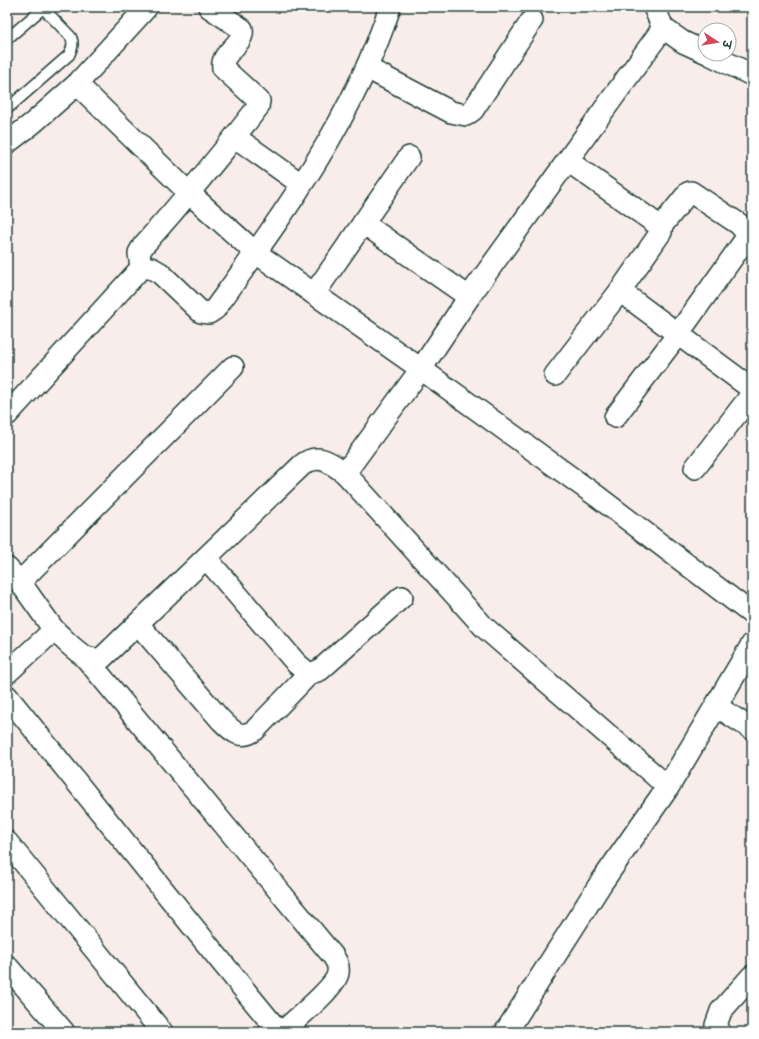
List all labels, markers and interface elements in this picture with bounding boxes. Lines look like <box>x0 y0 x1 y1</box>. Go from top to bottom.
north arrow <box>697 22 737 62</box>
text: उ <box>718 38 735 51</box>

